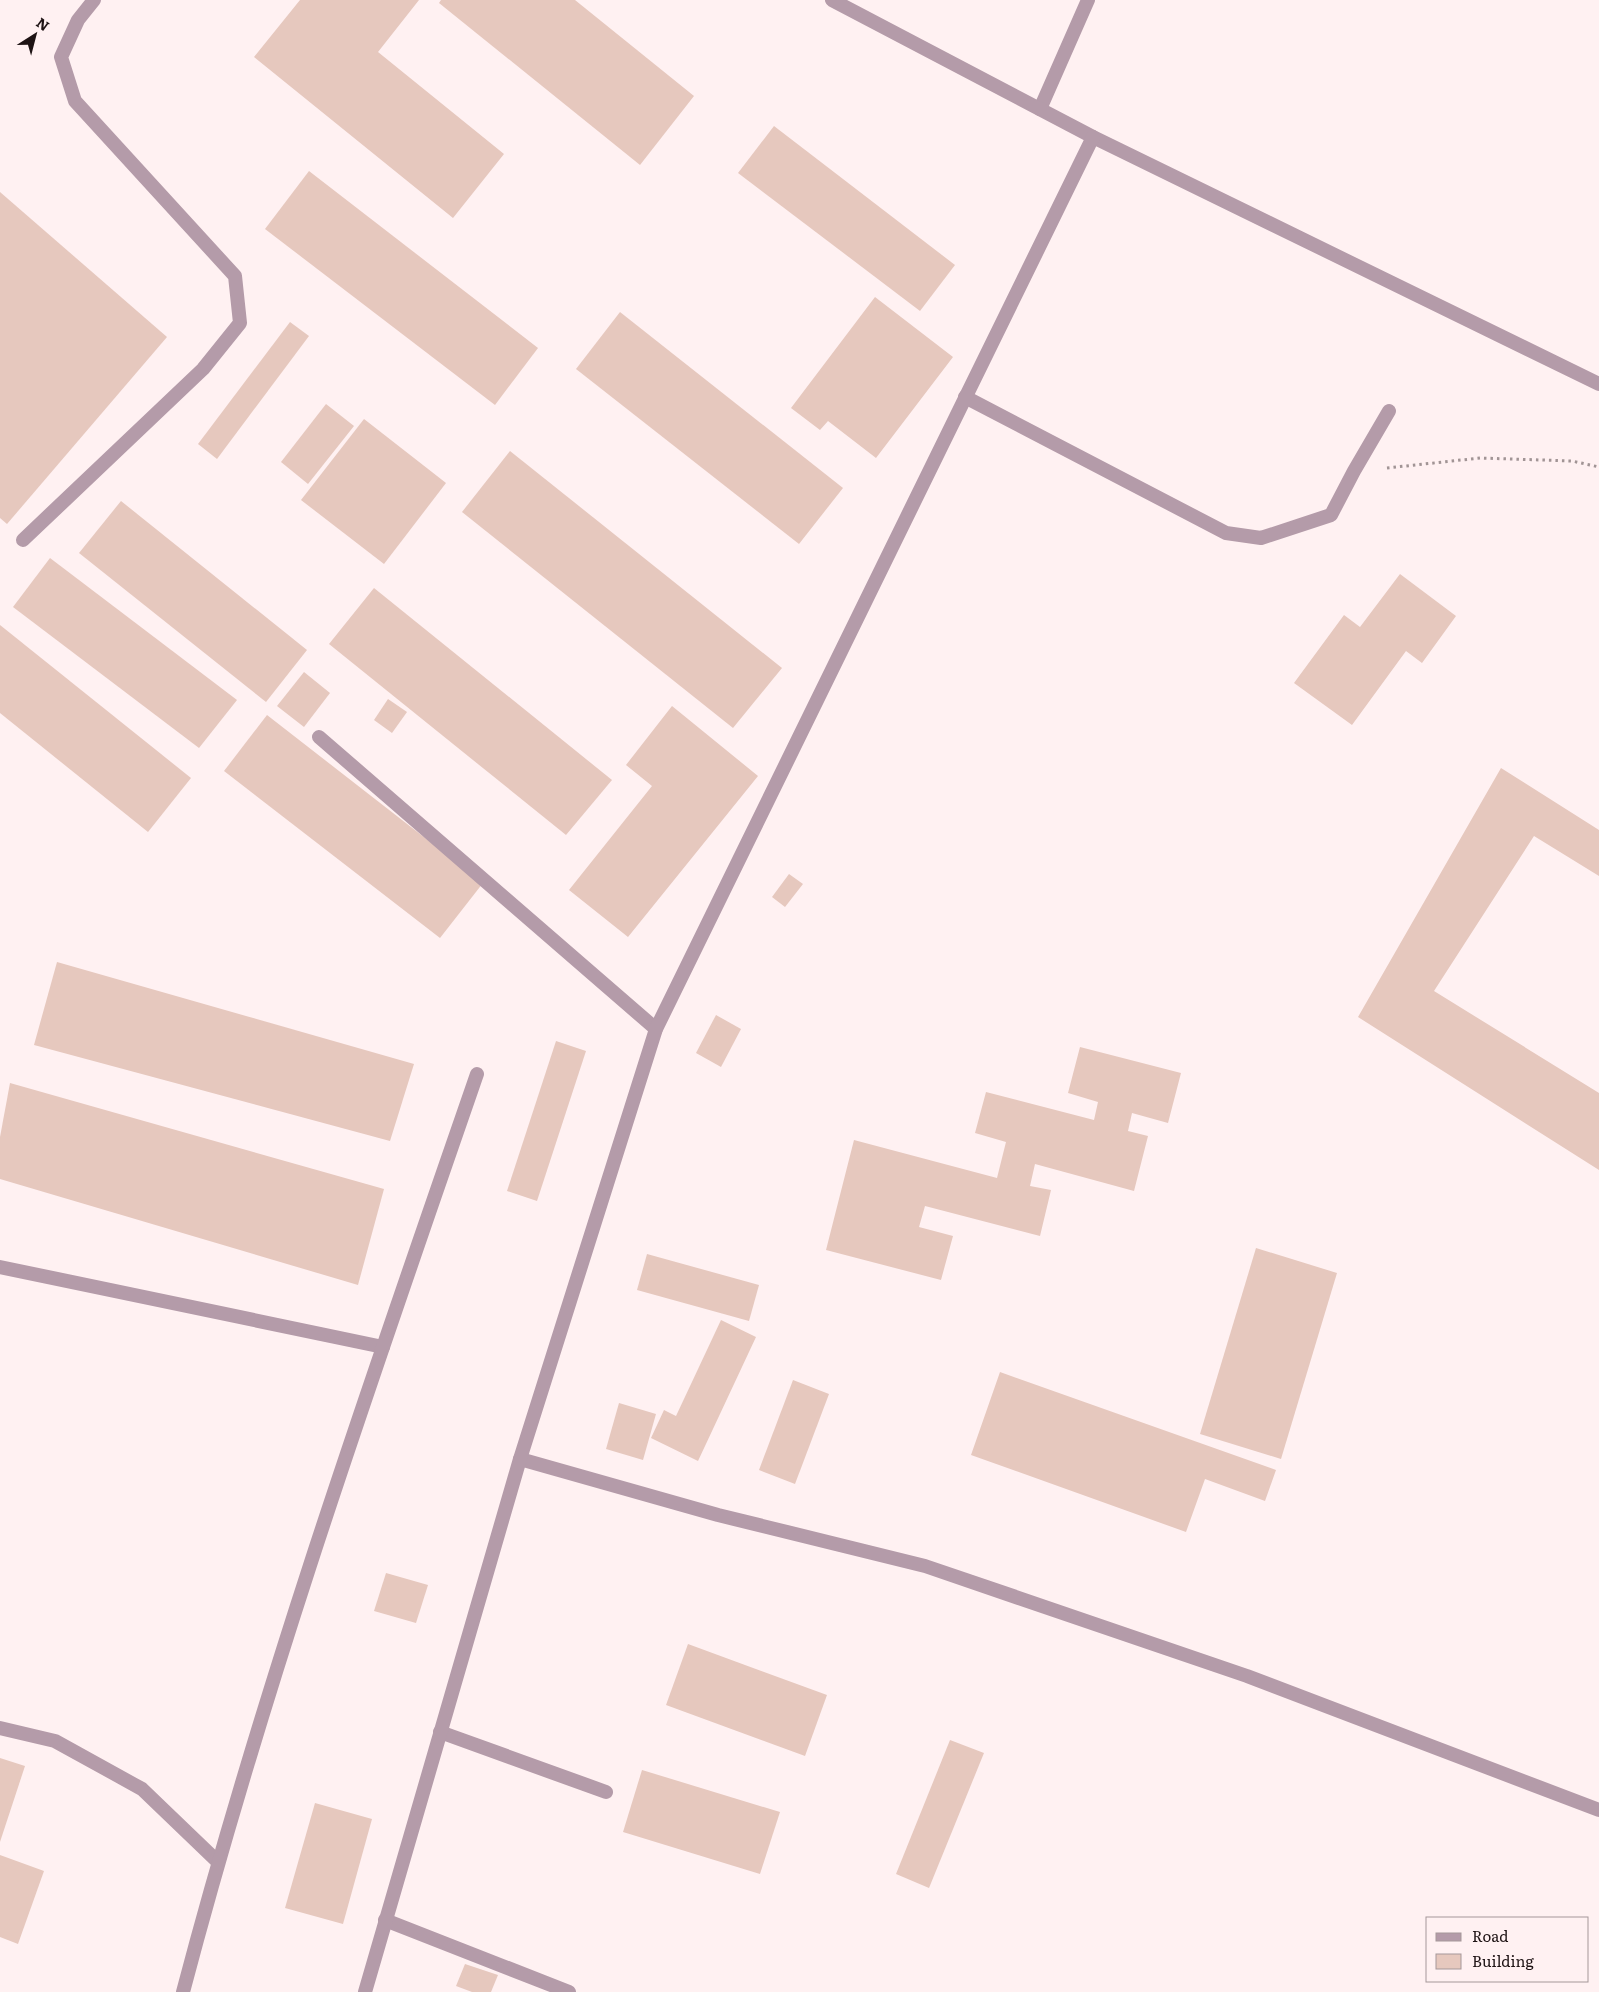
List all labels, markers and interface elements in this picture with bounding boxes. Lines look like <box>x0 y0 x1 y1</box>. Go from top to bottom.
north arrow <box>10 10 60 60</box>
text: N <box>33 12 54 35</box>
legend <box>1426 1917 1589 1982</box>
text: Road <box>1472 1924 1508 1947</box>
text: Building <box>1472 1949 1534 1972</box>

